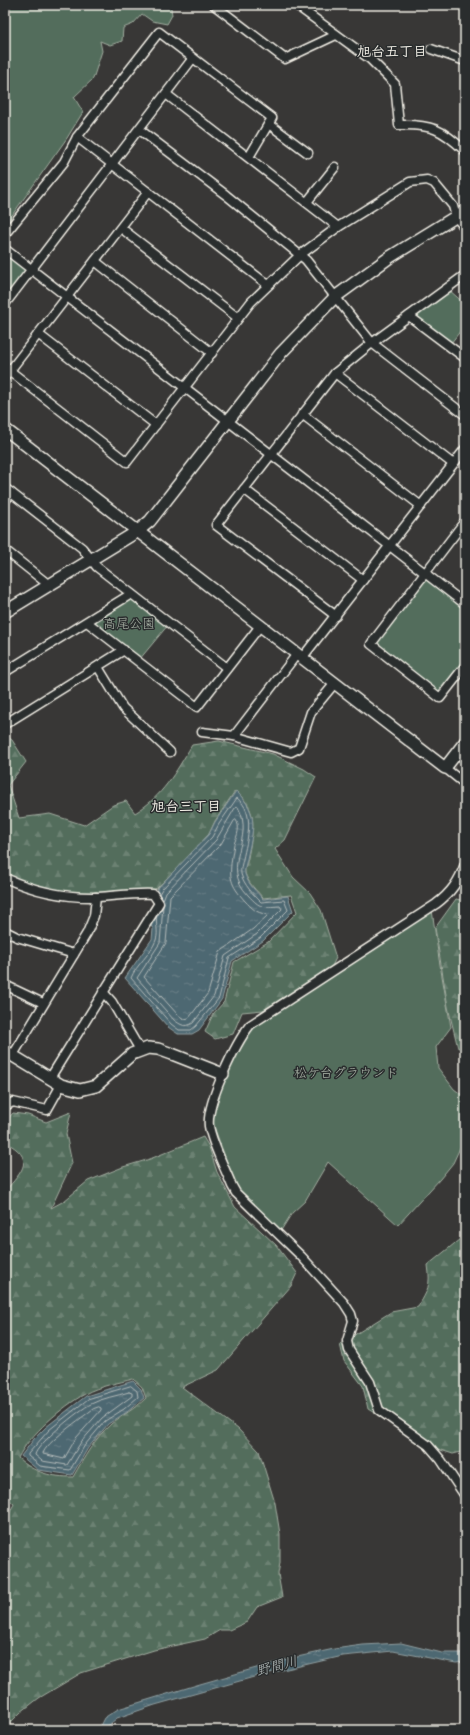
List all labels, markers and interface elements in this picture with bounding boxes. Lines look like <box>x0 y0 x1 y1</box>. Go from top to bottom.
district label: 旭台五丁目 <box>357 42 427 63</box>
park label: 高尾公園 <box>103 615 155 634</box>
district label: 旭台三丁目 <box>151 797 221 818</box>
park label: 松ケ台グラウンド <box>294 1064 398 1083</box>
water label: 野間川 <box>254 1651 300 1683</box>

